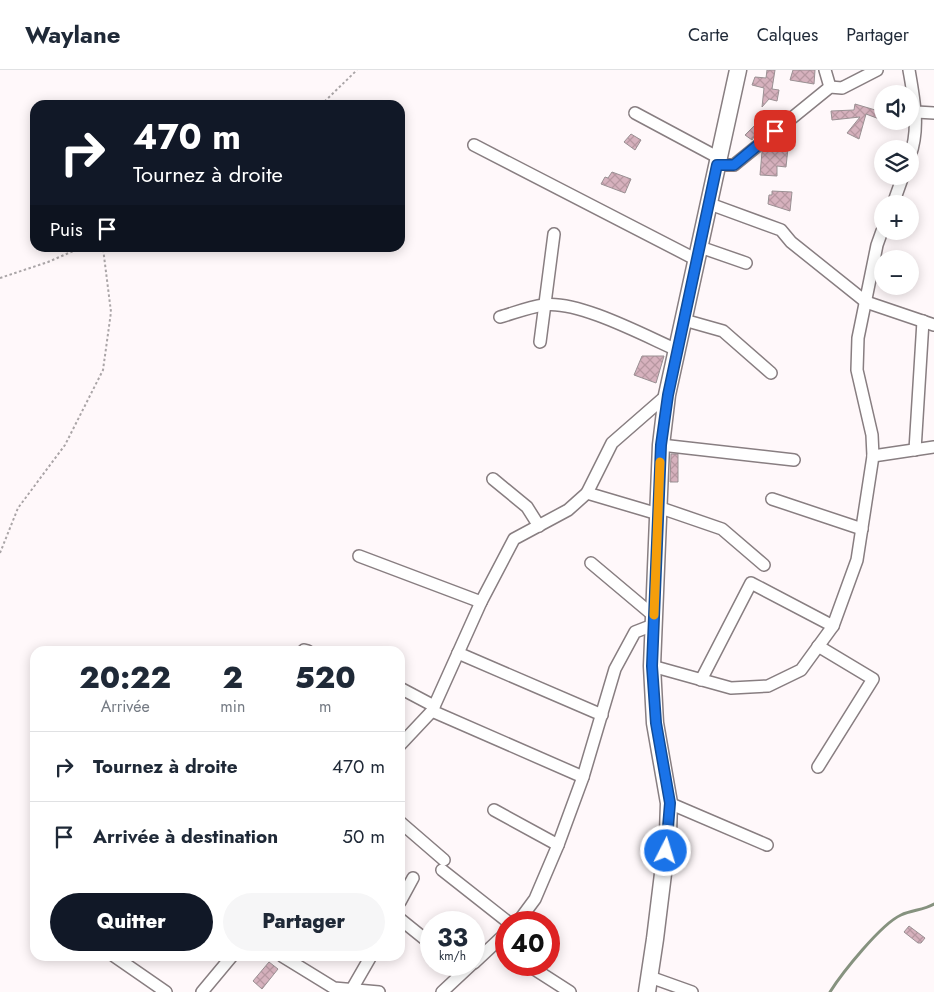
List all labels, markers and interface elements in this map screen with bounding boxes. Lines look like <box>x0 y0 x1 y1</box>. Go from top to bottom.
text: Waylane <box>25 17 120 52</box>
text: Carte <box>688 22 729 48</box>
text: Calques <box>757 22 818 48</box>
text: Partager <box>846 22 909 48</box>
map controls <box>874 85 919 295</box>
button: sound <box>874 85 919 130</box>
pin <box>754 110 796 152</box>
text: 470 m <box>133 112 241 162</box>
icon: arrive <box>761 117 789 145</box>
icon: right <box>50 120 115 185</box>
button: layers <box>874 140 919 185</box>
text: Tournez à droite <box>133 158 283 190</box>
button: + <box>874 195 919 240</box>
icon: arrive <box>93 215 121 243</box>
text: Puis <box>50 216 83 243</box>
button: − <box>874 250 919 295</box>
text: 20:22 <box>79 656 171 699</box>
text: 2 <box>223 656 243 699</box>
text: 520 <box>295 656 356 699</box>
text: Arrivée <box>101 695 150 718</box>
text: min <box>220 695 245 718</box>
text: m <box>319 695 331 718</box>
icon: right <box>50 753 78 781</box>
text: Tournez à droite <box>93 753 238 780</box>
text: 470 m <box>332 753 385 780</box>
icon: arrive <box>50 823 78 851</box>
text: Arrivée à destination <box>93 823 278 850</box>
text: 50 m <box>342 823 385 850</box>
position arrow <box>639 824 691 876</box>
button: Quitter <box>50 893 213 951</box>
button: Partager <box>223 893 385 951</box>
speed limit sign: 40 <box>495 911 560 976</box>
text: 33 <box>437 919 468 955</box>
text: km/h <box>439 947 466 965</box>

